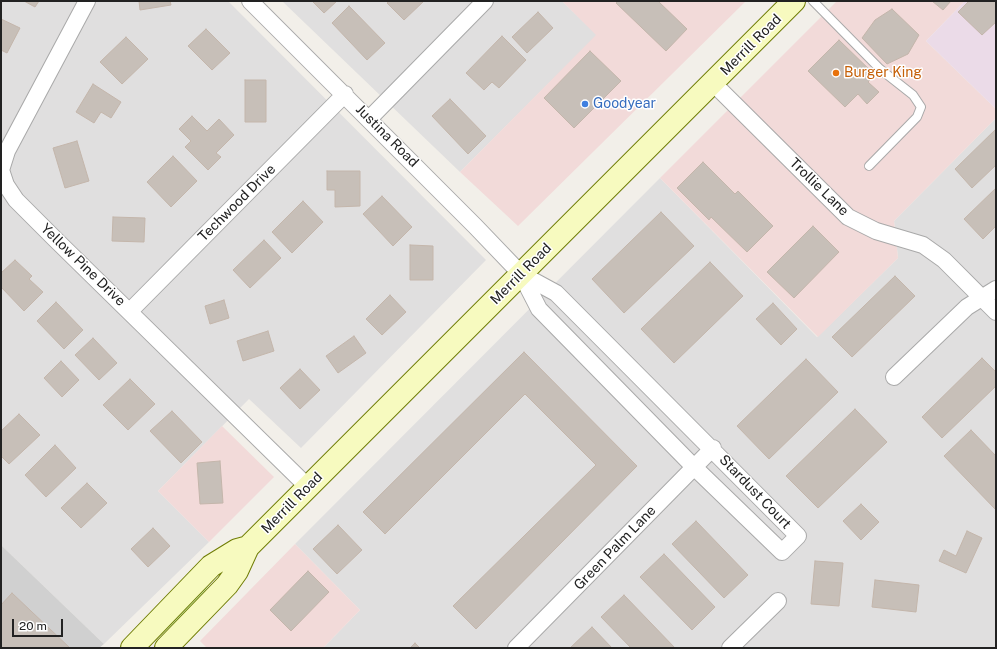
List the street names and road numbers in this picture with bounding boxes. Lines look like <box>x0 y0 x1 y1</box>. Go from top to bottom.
street label: Merrill Road <box>717 11 785 79</box>
street label: Justina Road <box>352 101 422 171</box>
street label: Trollie Lane <box>786 155 852 219</box>
street label: Techwood Drive <box>195 161 279 245</box>
street label: Yellow Pine Drive <box>37 220 129 310</box>
street label: Merrill Road <box>487 240 555 308</box>
street label: Stardust Court <box>716 452 794 532</box>
street label: Merrill Road <box>258 469 326 537</box>
street label: Green Palm Lane <box>570 502 660 594</box>

